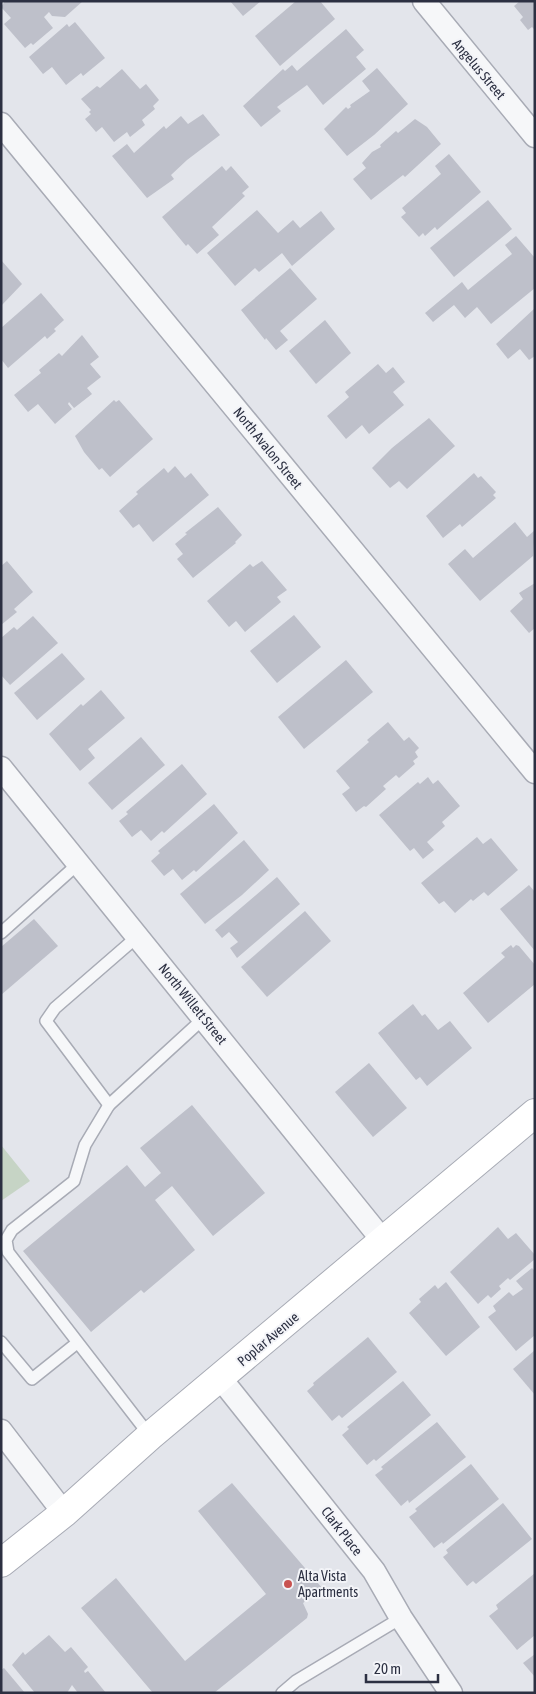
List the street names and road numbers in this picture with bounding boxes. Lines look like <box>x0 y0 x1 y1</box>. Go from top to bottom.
street label: Angelus Street <box>449 36 509 102</box>
street label: North Avalon Street <box>230 404 306 492</box>
street label: North Willett Street <box>156 960 230 1048</box>
street label: Poplar Avenue <box>234 1309 302 1369</box>
street label: Clark Place <box>318 1503 366 1559</box>

